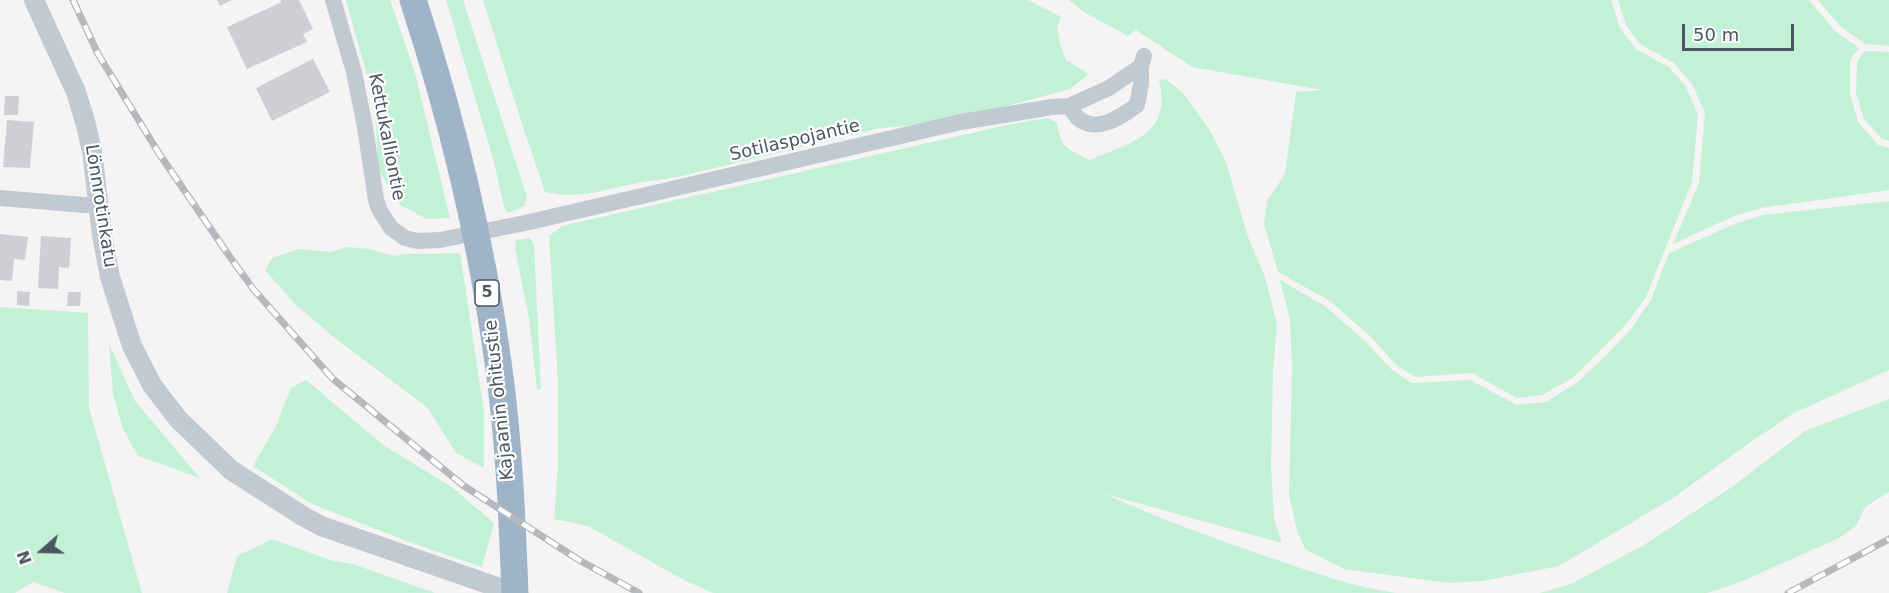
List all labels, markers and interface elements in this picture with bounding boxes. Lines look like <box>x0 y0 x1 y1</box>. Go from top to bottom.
scale bar <box>1685 12 1798 50</box>
text: 50 m <box>1693 24 1739 45</box>
street label: Kettukalliontie <box>363 72 409 202</box>
street label: Sotilaspojantie <box>728 116 862 166</box>
street label: Lönnrotinkatu <box>80 143 120 269</box>
road number: 5 <box>475 280 499 306</box>
street label: Kajaanin ohitustie <box>481 319 519 481</box>
north arrow <box>12 521 72 581</box>
text: N <box>13 548 36 567</box>

